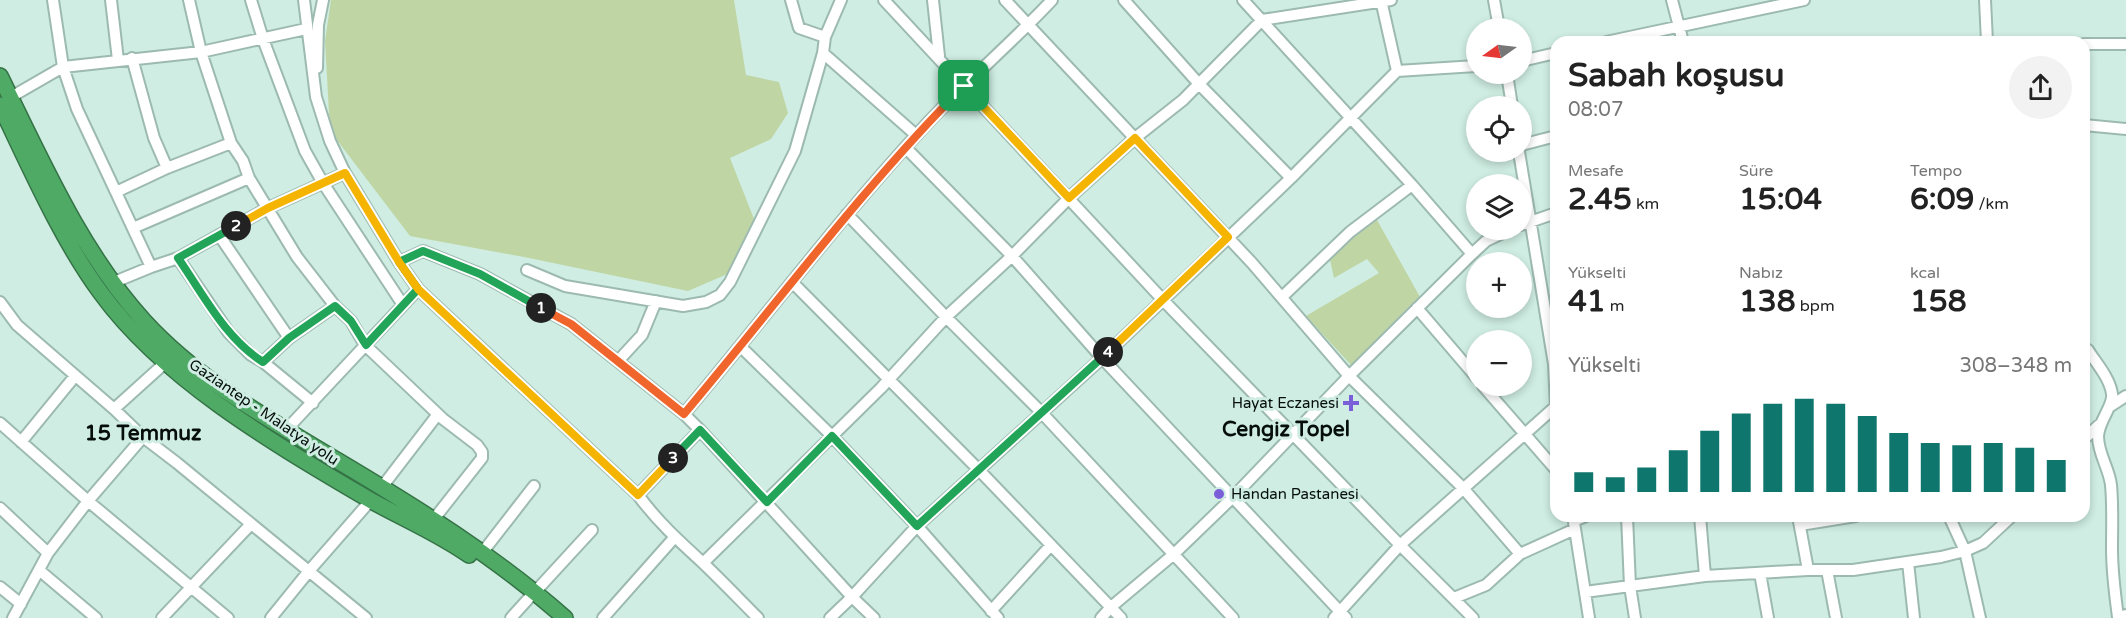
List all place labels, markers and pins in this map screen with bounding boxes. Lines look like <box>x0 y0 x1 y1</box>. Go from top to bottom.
pin <box>938 60 989 111</box>
pin: 2 <box>221 211 251 241</box>
pin: 1 <box>526 293 556 323</box>
pin: 4 <box>1093 337 1123 367</box>
place label: Hayat Eczanesi <box>1232 394 1339 412</box>
marker: Hayat Eczanesi <box>1344 396 1358 410</box>
pin: 3 <box>658 443 688 473</box>
place label: Handan Pastanesi <box>1231 485 1359 503</box>
marker: Handan Pastanesi <box>1212 487 1226 501</box>

